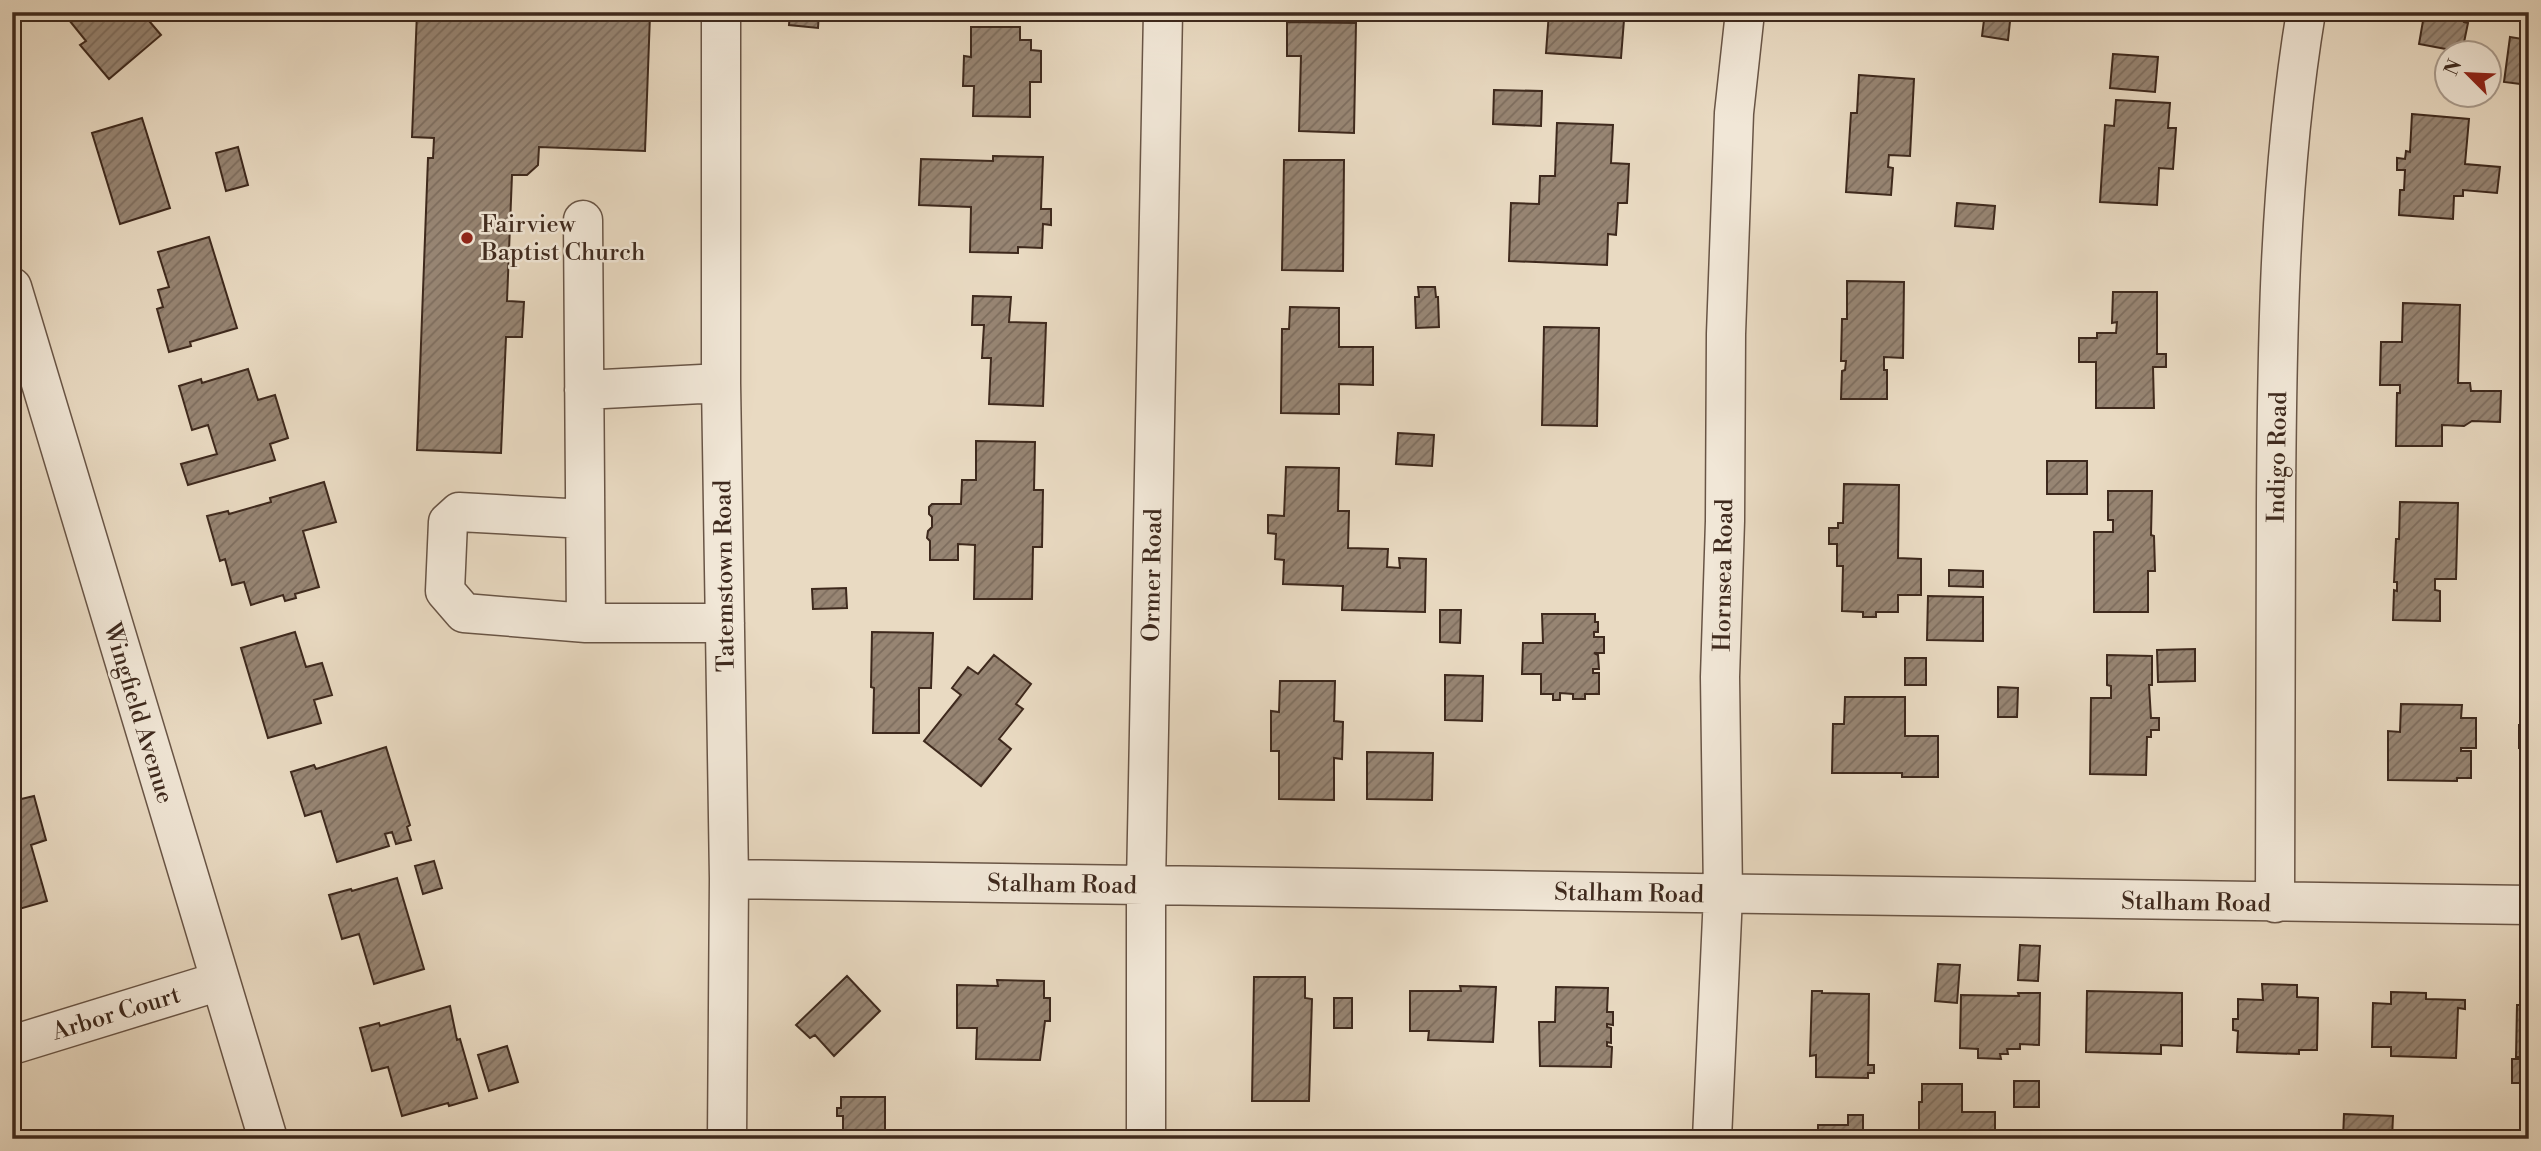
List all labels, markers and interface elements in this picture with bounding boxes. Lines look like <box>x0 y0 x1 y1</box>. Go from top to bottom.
north arrow <box>2432 38 2502 108</box>
text: N <box>2439 56 2467 79</box>
place label: Fairview Baptist Church <box>480 210 645 268</box>
marker: Fairview Baptist Church <box>459 230 475 246</box>
street label: Indigo Road <box>2262 391 2294 523</box>
street label: Tatemstown Road <box>708 479 742 672</box>
street label: Hornsea Road <box>1708 498 1740 652</box>
street label: Ormer Road <box>1137 508 1169 642</box>
street label: Wingfield Avenue <box>96 618 180 807</box>
street label: Stalham Road <box>987 869 1138 901</box>
street label: Stalham Road <box>1554 878 1705 910</box>
street label: Stalham Road <box>2121 887 2272 919</box>
street label: Arbor Court <box>48 980 184 1048</box>

